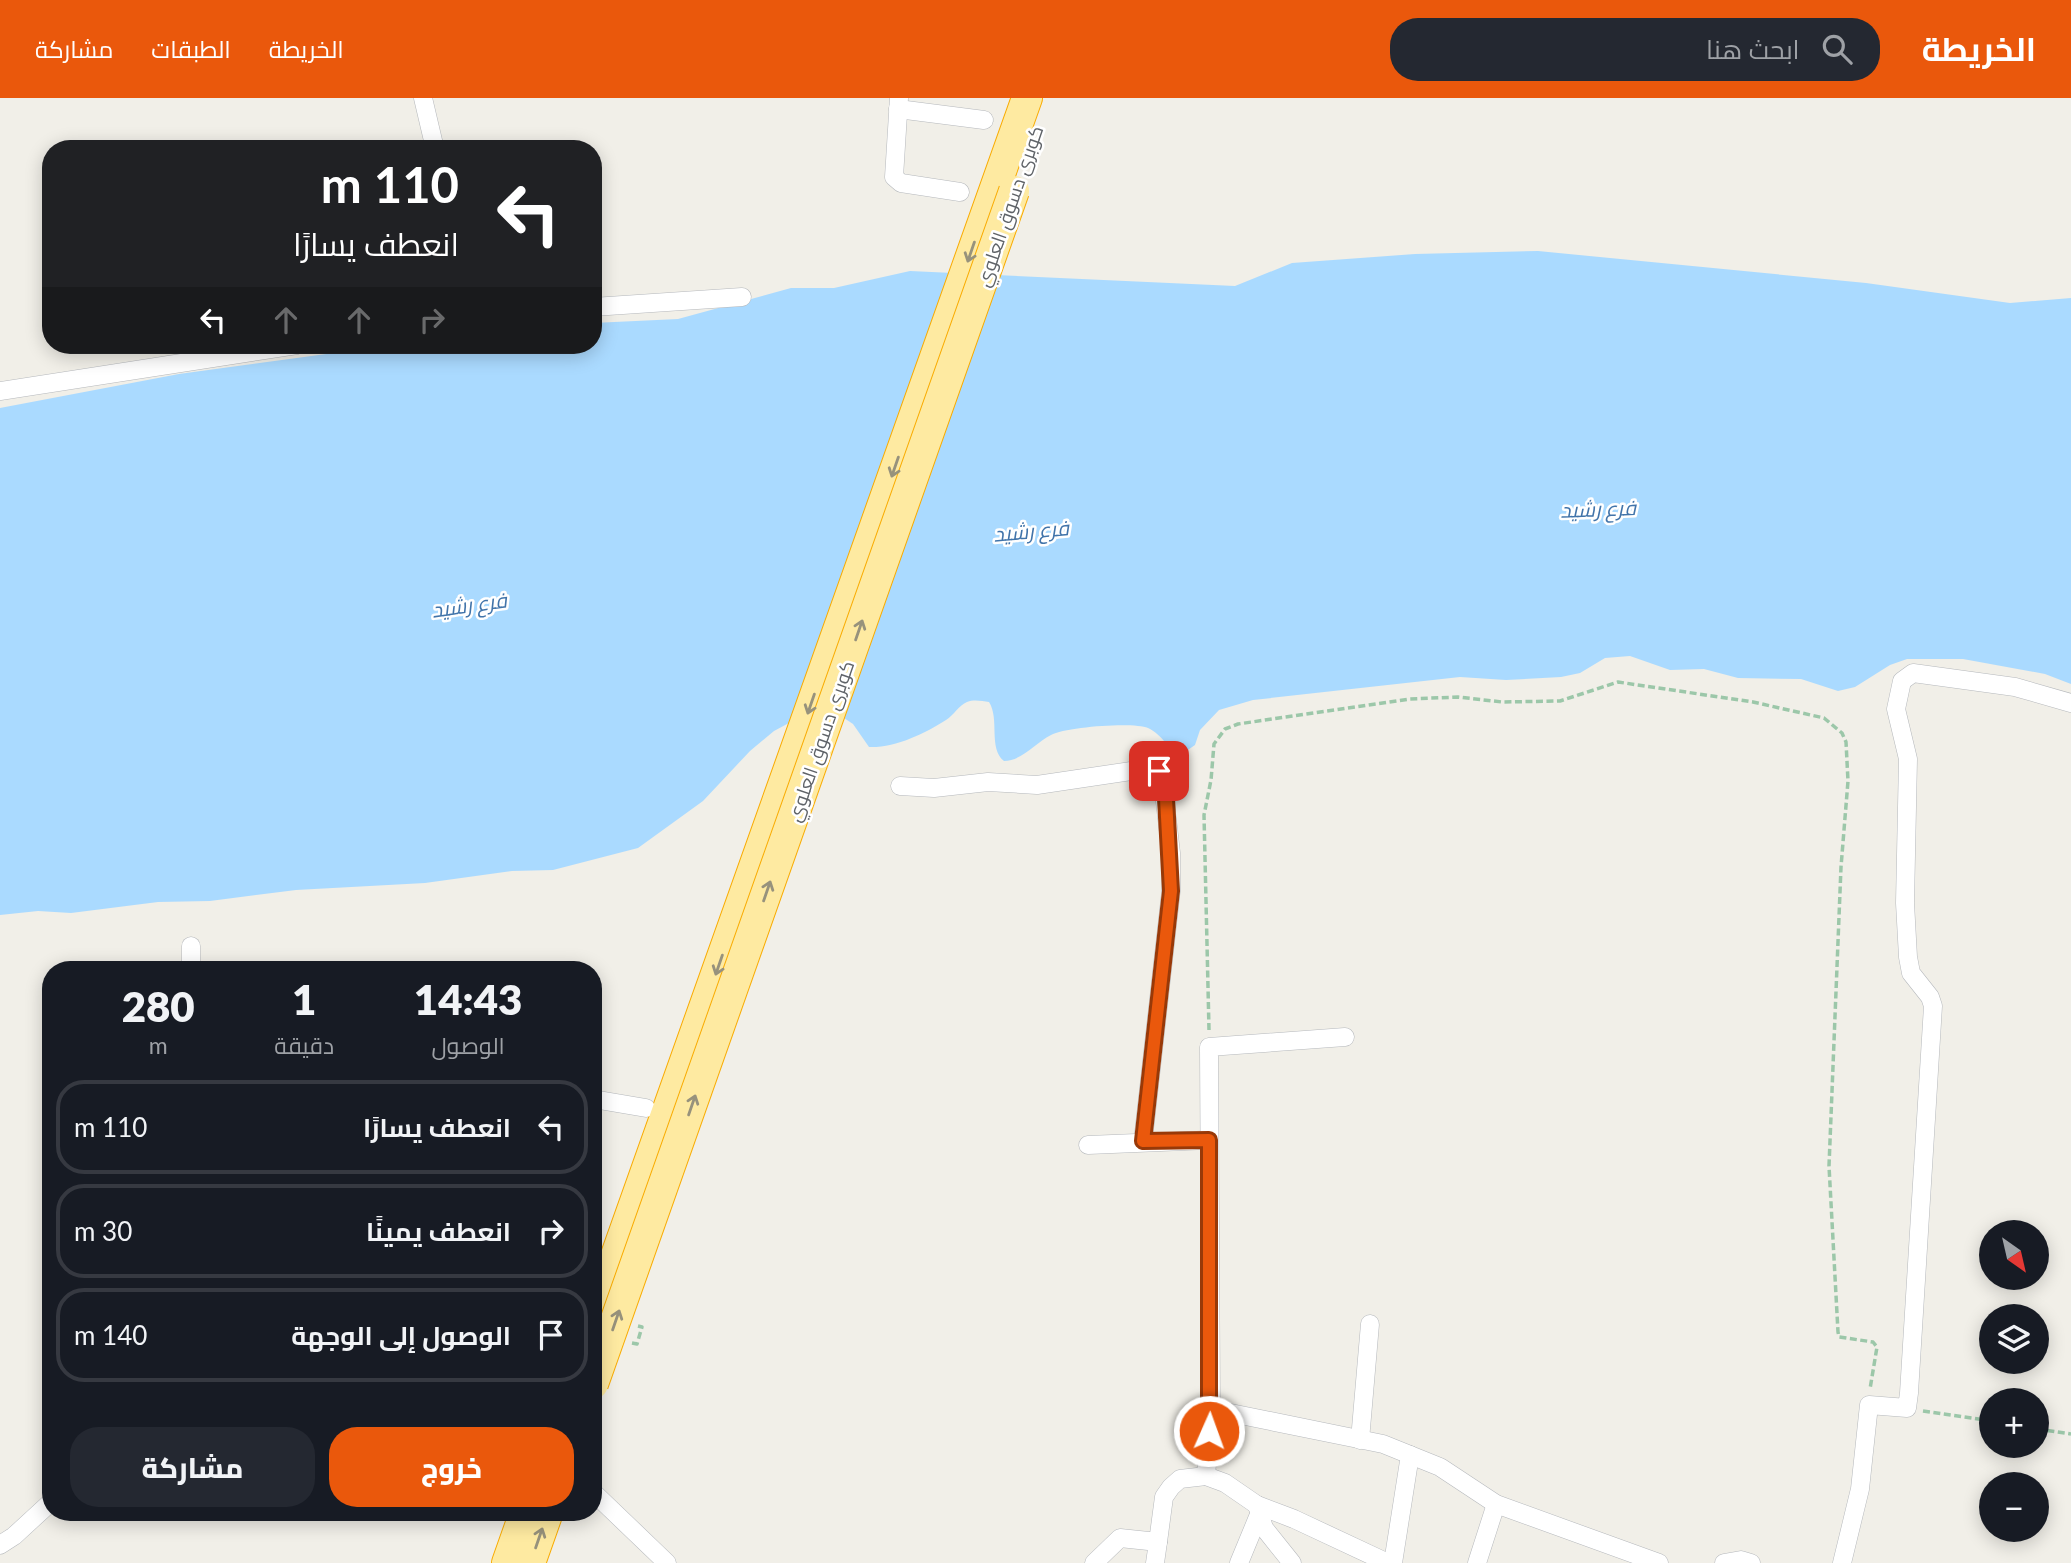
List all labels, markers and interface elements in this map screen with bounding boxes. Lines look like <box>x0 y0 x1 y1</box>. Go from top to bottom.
search box <box>1390 18 1880 81</box>
text: الخريطة <box>1922 28 2036 68</box>
icon: search <box>1818 30 1856 68</box>
text: ابحث هنا <box>1706 33 1800 65</box>
text: مشاركة <box>35 34 113 63</box>
text: الطبقات <box>151 34 231 63</box>
text: الخريطة <box>269 34 344 63</box>
street label: كوبرى دسوق العلوي <box>971 122 1051 291</box>
text: 110 m <box>321 155 459 213</box>
icon: left <box>483 168 574 259</box>
text: انعطف يسارًا <box>293 224 459 263</box>
one-way arrow <box>964 241 976 263</box>
icon: left <box>194 301 232 339</box>
icon: ahead <box>267 301 305 339</box>
icon: ahead <box>340 301 378 339</box>
icon: right <box>413 301 451 339</box>
one-way arrow <box>888 455 900 477</box>
water label: فرع رشيد <box>1560 494 1638 525</box>
water label: فرع رشيد <box>992 514 1071 549</box>
water label: فرع رشيد <box>430 586 510 625</box>
one-way arrow <box>854 620 867 642</box>
street label: كوبرى دسوق العلوي <box>782 657 862 826</box>
one-way arrow <box>804 693 816 715</box>
pin <box>1129 741 1189 801</box>
icon: arrive <box>1140 752 1178 790</box>
one-way arrow <box>762 880 775 902</box>
one-way arrow <box>712 953 724 975</box>
text: 1 <box>292 974 316 1024</box>
text: 14:43 <box>414 974 522 1024</box>
text: 280 <box>122 981 195 1031</box>
text: m <box>149 1031 168 1059</box>
text: دقيقة <box>274 1031 334 1059</box>
text: الوصول <box>431 1031 505 1059</box>
one-way arrow <box>687 1095 699 1117</box>
icon: left <box>532 1108 570 1146</box>
text: 110 m <box>74 1111 147 1143</box>
text: انعطف يسارًا <box>363 1111 511 1143</box>
icon: right <box>532 1212 570 1250</box>
text: 30 m <box>74 1215 132 1247</box>
text: انعطف يمينًا <box>366 1215 511 1247</box>
north arrow <box>1979 1220 2049 1290</box>
map controls <box>1979 1220 2049 1542</box>
button: layers <box>1979 1304 2049 1374</box>
one-way arrow <box>611 1309 623 1331</box>
icon: arrive <box>532 1316 570 1354</box>
text: 140 m <box>74 1319 147 1351</box>
text: الوصول إلى الوجهة <box>291 1319 511 1351</box>
button: + <box>1979 1388 2049 1458</box>
position arrow <box>1172 1394 1246 1468</box>
button: مشاركة <box>70 1427 315 1507</box>
button: خروج <box>329 1427 574 1507</box>
button: − <box>1979 1472 2049 1542</box>
one-way arrow <box>534 1527 546 1549</box>

